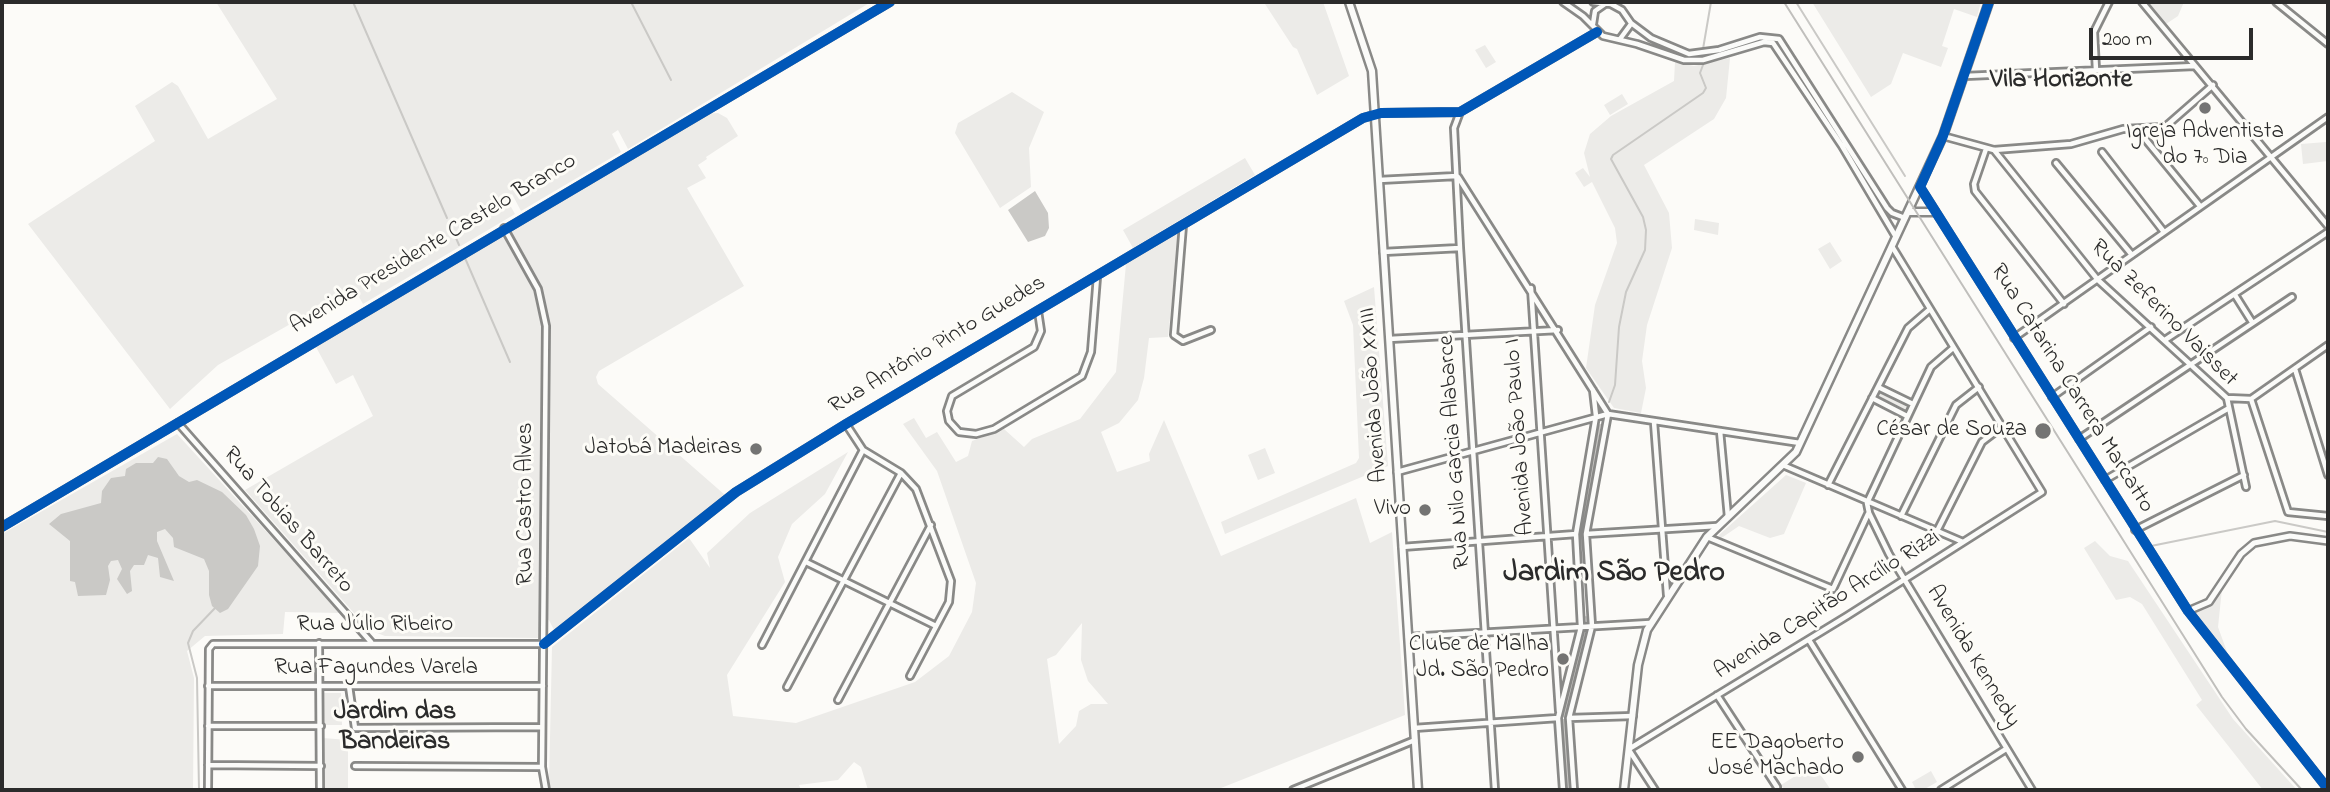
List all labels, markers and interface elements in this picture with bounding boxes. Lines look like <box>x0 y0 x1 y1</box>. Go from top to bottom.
scale bar <box>2092 14 2256 58</box>
text: 200 m <box>2102 25 2152 55</box>
district label: Vila Horizonte <box>1990 66 2132 98</box>
marker: Igreja Adventista do 7º Dia <box>2197 100 2213 116</box>
place label: Igreja Adventista do 7º Dia <box>2126 119 2284 173</box>
street label: Avenida Presidente Castelo Branco <box>286 148 582 342</box>
street label: Rua Zeferino Vaisset <box>2083 234 2243 394</box>
street label: Rua Catarina Carrera Marcatto <box>1983 259 2159 519</box>
street label: Rua Antônio Pinto Guedes <box>825 270 1051 422</box>
street label: Avenida João XXIII <box>1355 306 1395 484</box>
street label: Rua Nilo Garcia Alabarce <box>1434 334 1478 570</box>
street label: Avenida João Paulo I <box>1500 337 1542 537</box>
place label: César de Souza <box>1876 417 2027 445</box>
marker: César de Souza <box>2033 421 2053 441</box>
street label: Rua Castro Alves <box>513 423 541 585</box>
place label: Jatobá Madeiras <box>585 435 742 463</box>
marker: Jatobá Madeiras <box>748 441 764 457</box>
street label: Rua Tobias Barreto <box>216 442 358 600</box>
place label: Vivo <box>1374 496 1411 524</box>
marker: Vivo <box>1417 502 1433 518</box>
street label: Avenida Capitão Arcílio Rizzi <box>1710 525 1946 687</box>
district label: Jardim São Pedro <box>1503 557 1725 593</box>
street label: Avenida Kennedy <box>1919 581 2025 733</box>
street label: Rua Júlio Ribeiro <box>297 612 453 640</box>
place label: Clube de Malha Jd. São Pedro <box>1409 632 1549 686</box>
marker: Clube de Malha Jd. São Pedro <box>1555 651 1571 667</box>
street label: Rua Fagundes Varela <box>274 655 478 683</box>
district label: Jardim das Bandeiras <box>334 698 456 760</box>
place label: EE Dagoberto José Machado <box>1708 730 1844 784</box>
marker: EE Dagoberto José Machado <box>1850 749 1866 765</box>

